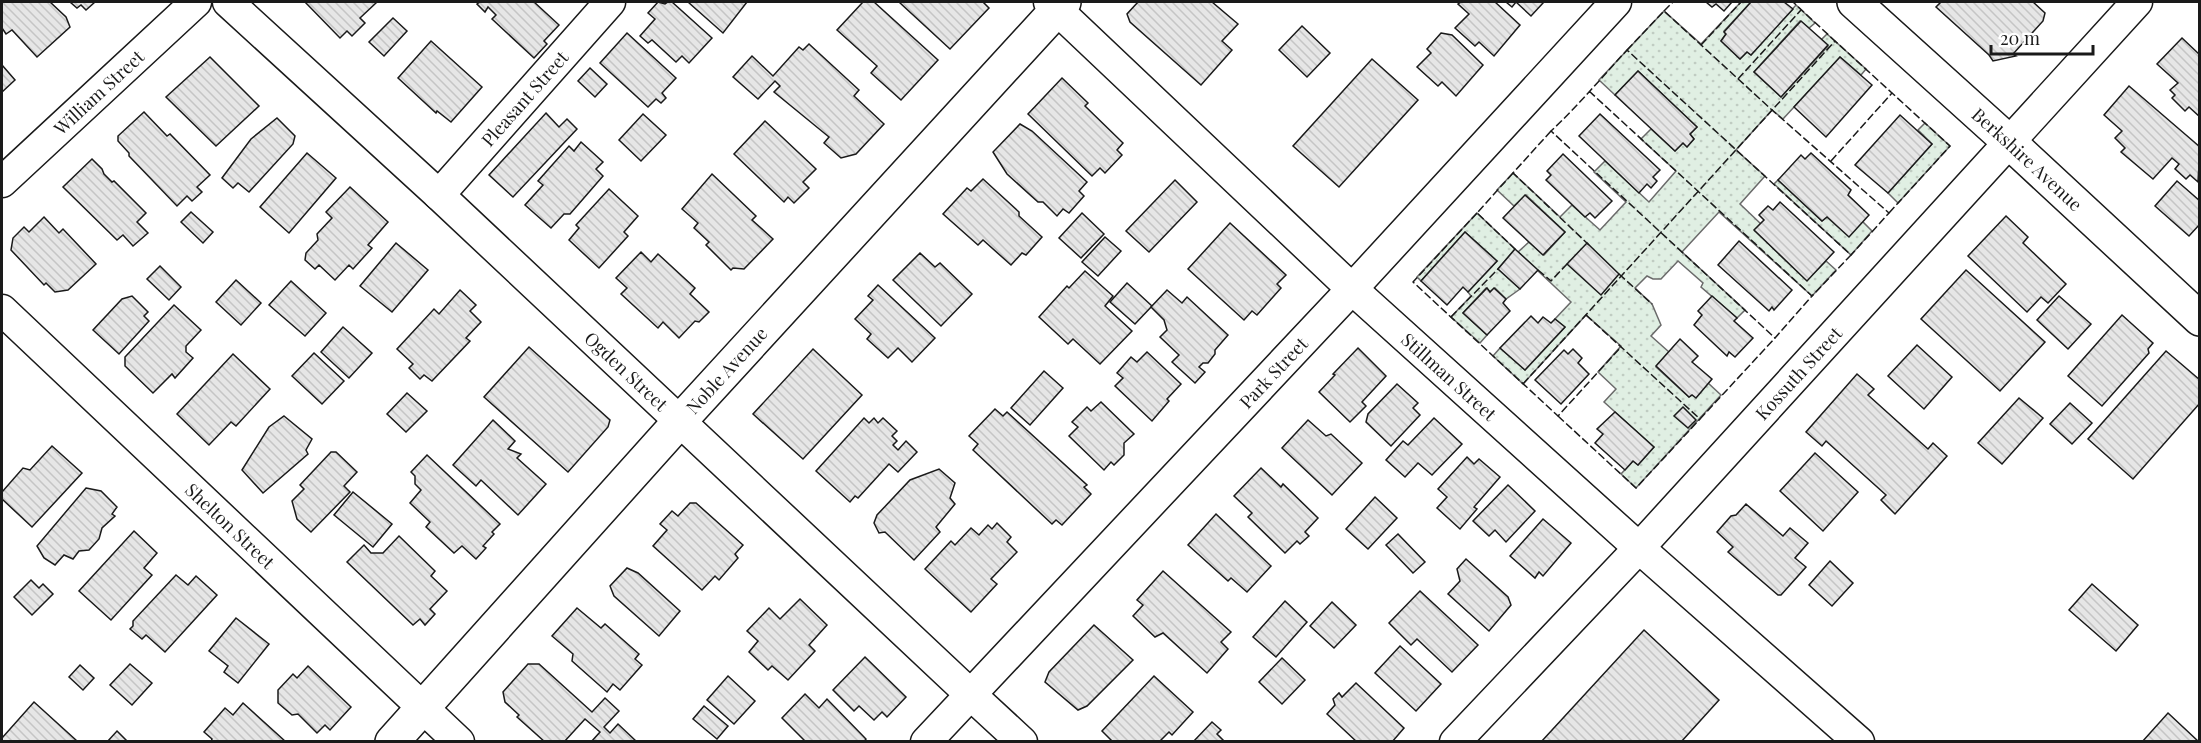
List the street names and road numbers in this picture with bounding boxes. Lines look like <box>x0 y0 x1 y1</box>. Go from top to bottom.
street label: William Street <box>48 44 149 141</box>
street label: Pleasant Street <box>476 45 574 151</box>
street label: Berkshire Avenue <box>1967 102 2088 216</box>
street label: Kossuth Street <box>1750 321 1848 425</box>
street label: Noble Avenue <box>681 322 772 419</box>
street label: Ogden Street <box>580 326 674 416</box>
street label: Stillman Street <box>1396 327 1502 426</box>
street label: Park Street <box>1234 331 1313 414</box>
street label: Shelton Street <box>180 478 280 574</box>

